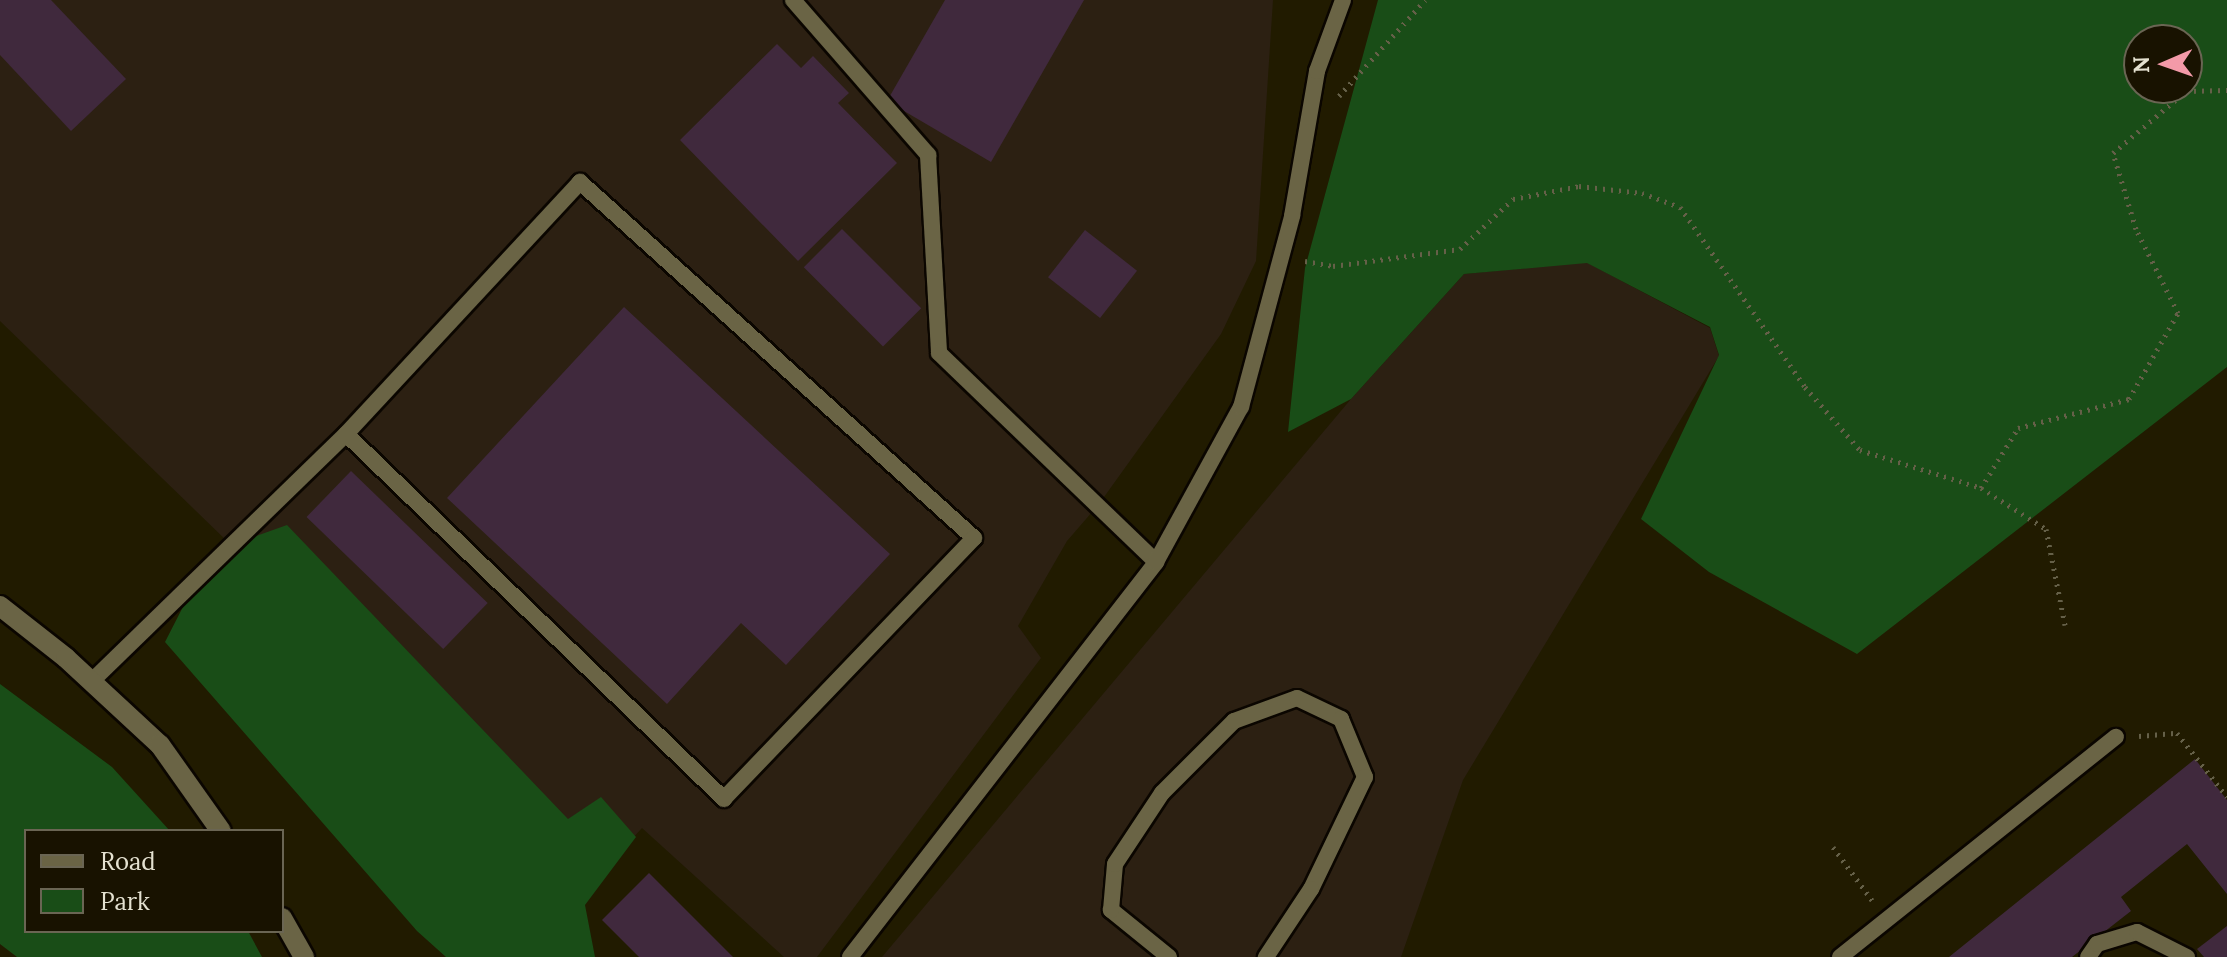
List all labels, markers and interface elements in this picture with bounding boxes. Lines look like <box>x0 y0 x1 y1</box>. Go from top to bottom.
north arrow <box>2123 24 2203 104</box>
text: N <box>2127 56 2155 74</box>
legend <box>24 829 284 933</box>
text: Road <box>100 846 156 877</box>
text: Park <box>100 886 150 917</box>

